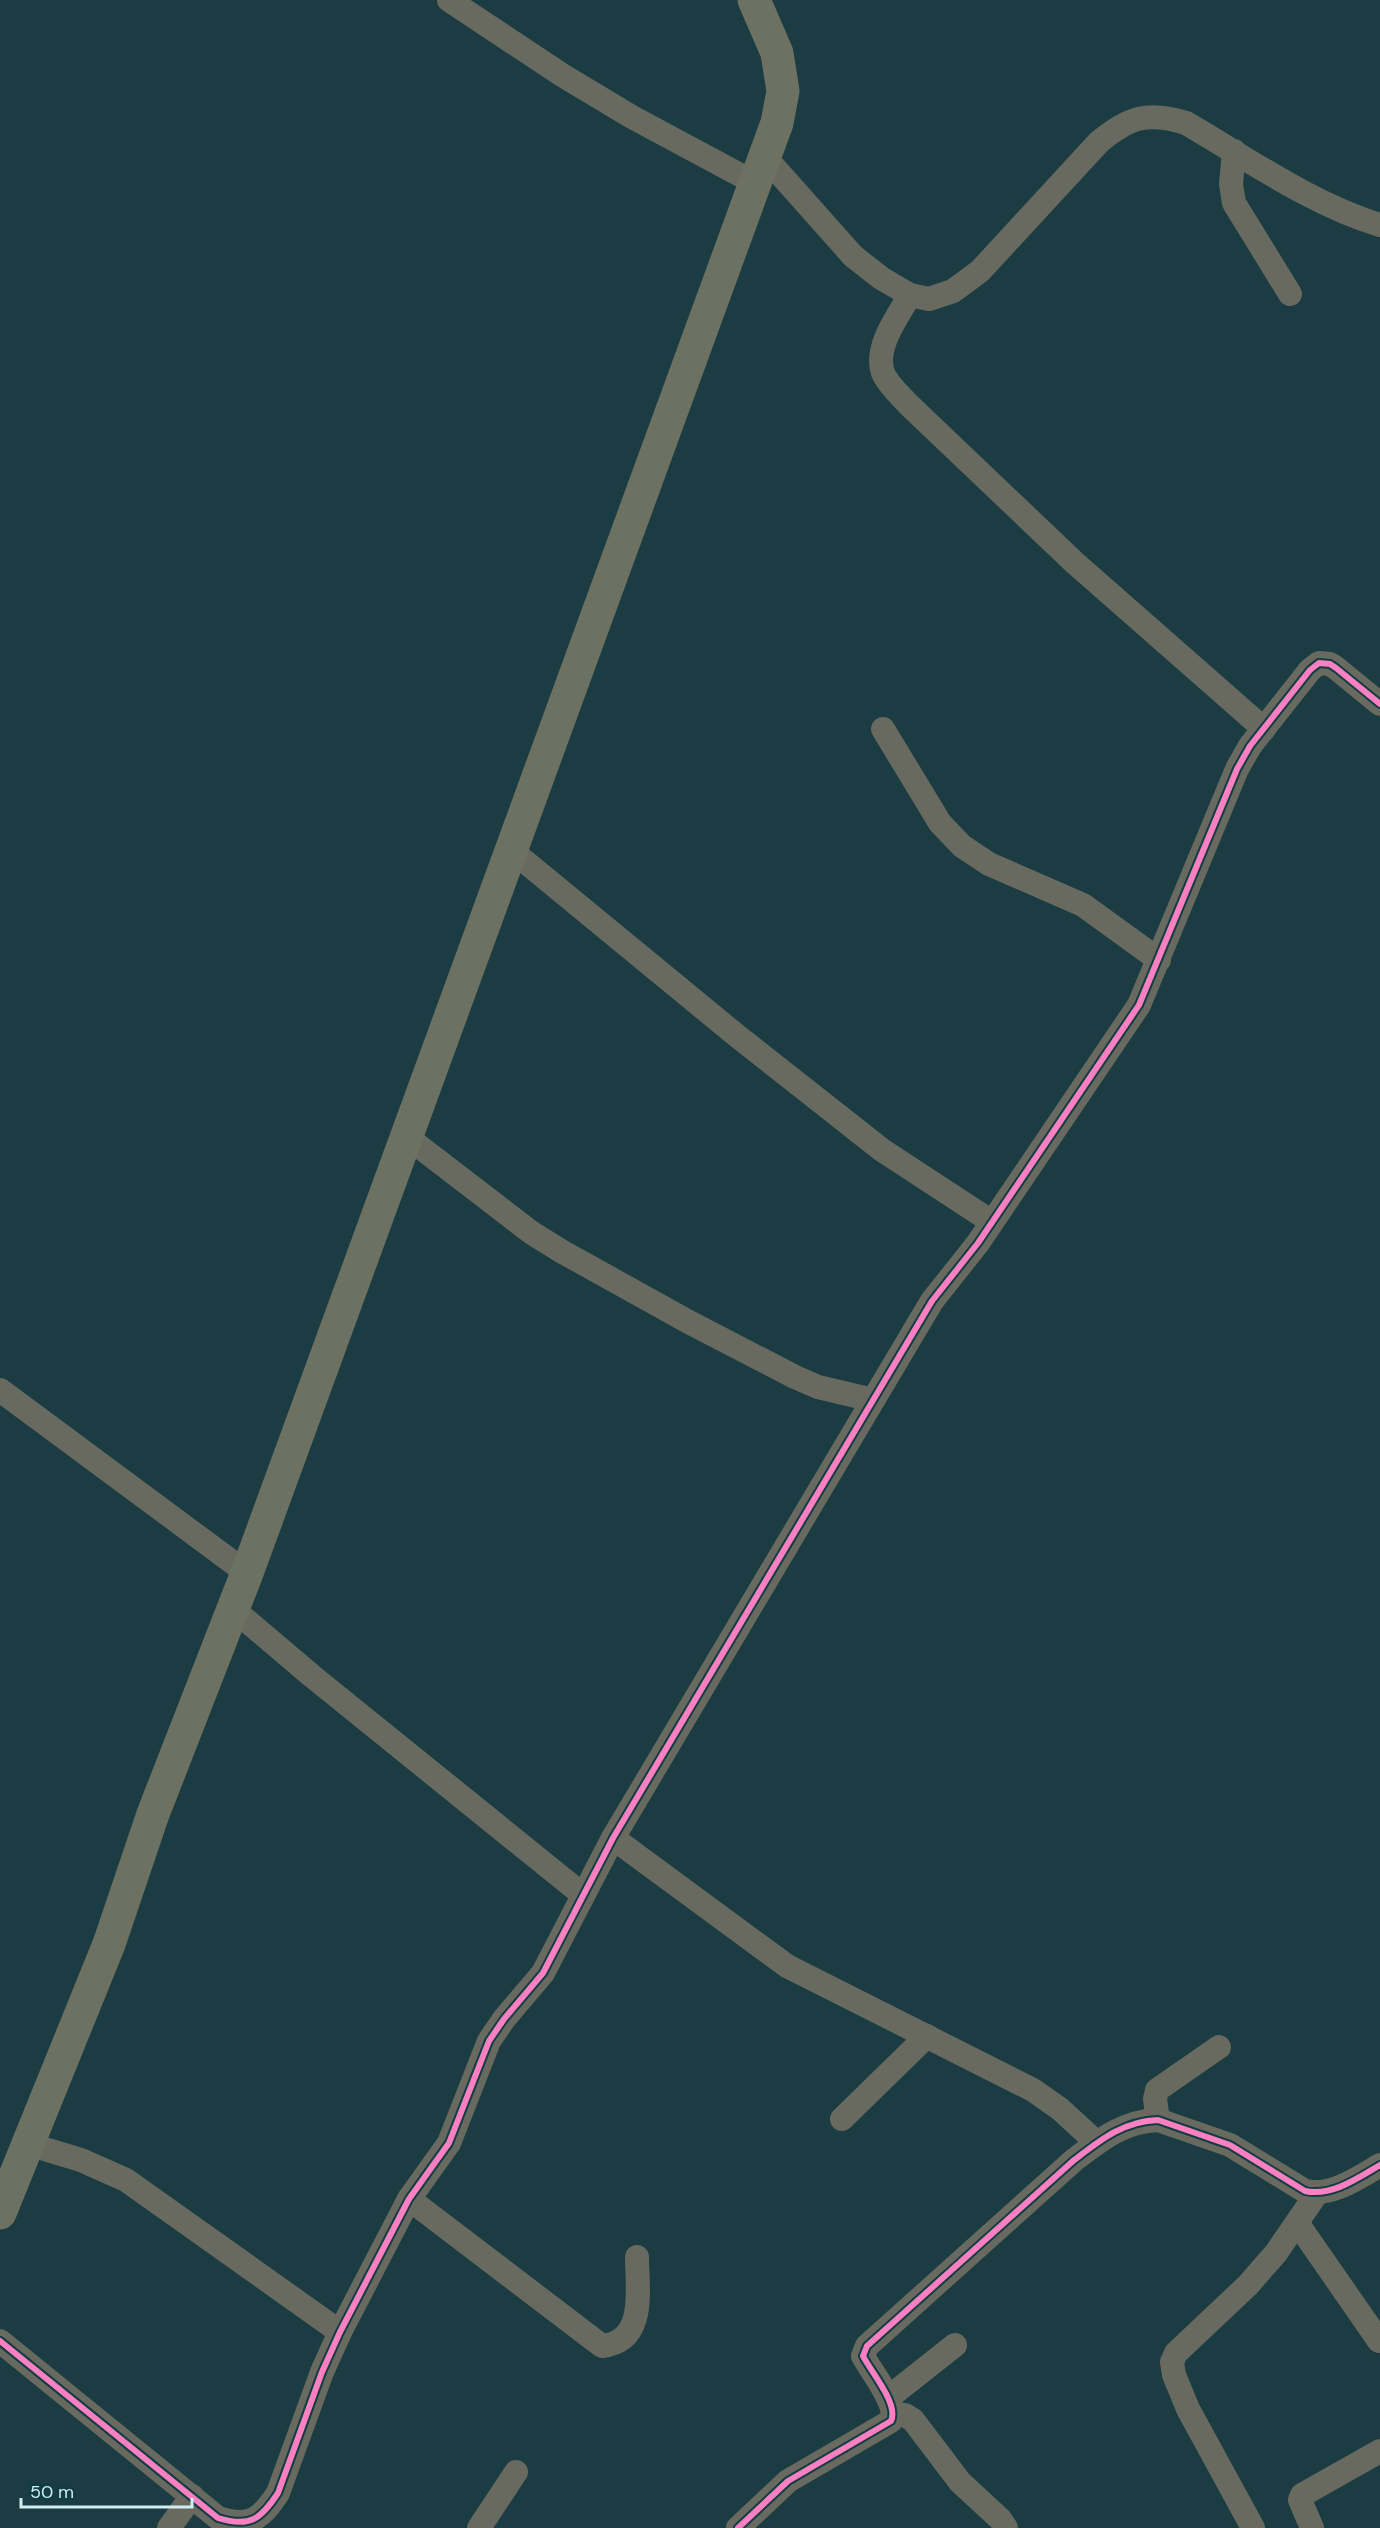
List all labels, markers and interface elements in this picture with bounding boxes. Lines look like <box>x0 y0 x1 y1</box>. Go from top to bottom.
scale bar <box>21 2471 192 2509</box>
text: 50 m <box>30 2480 74 2504</box>

